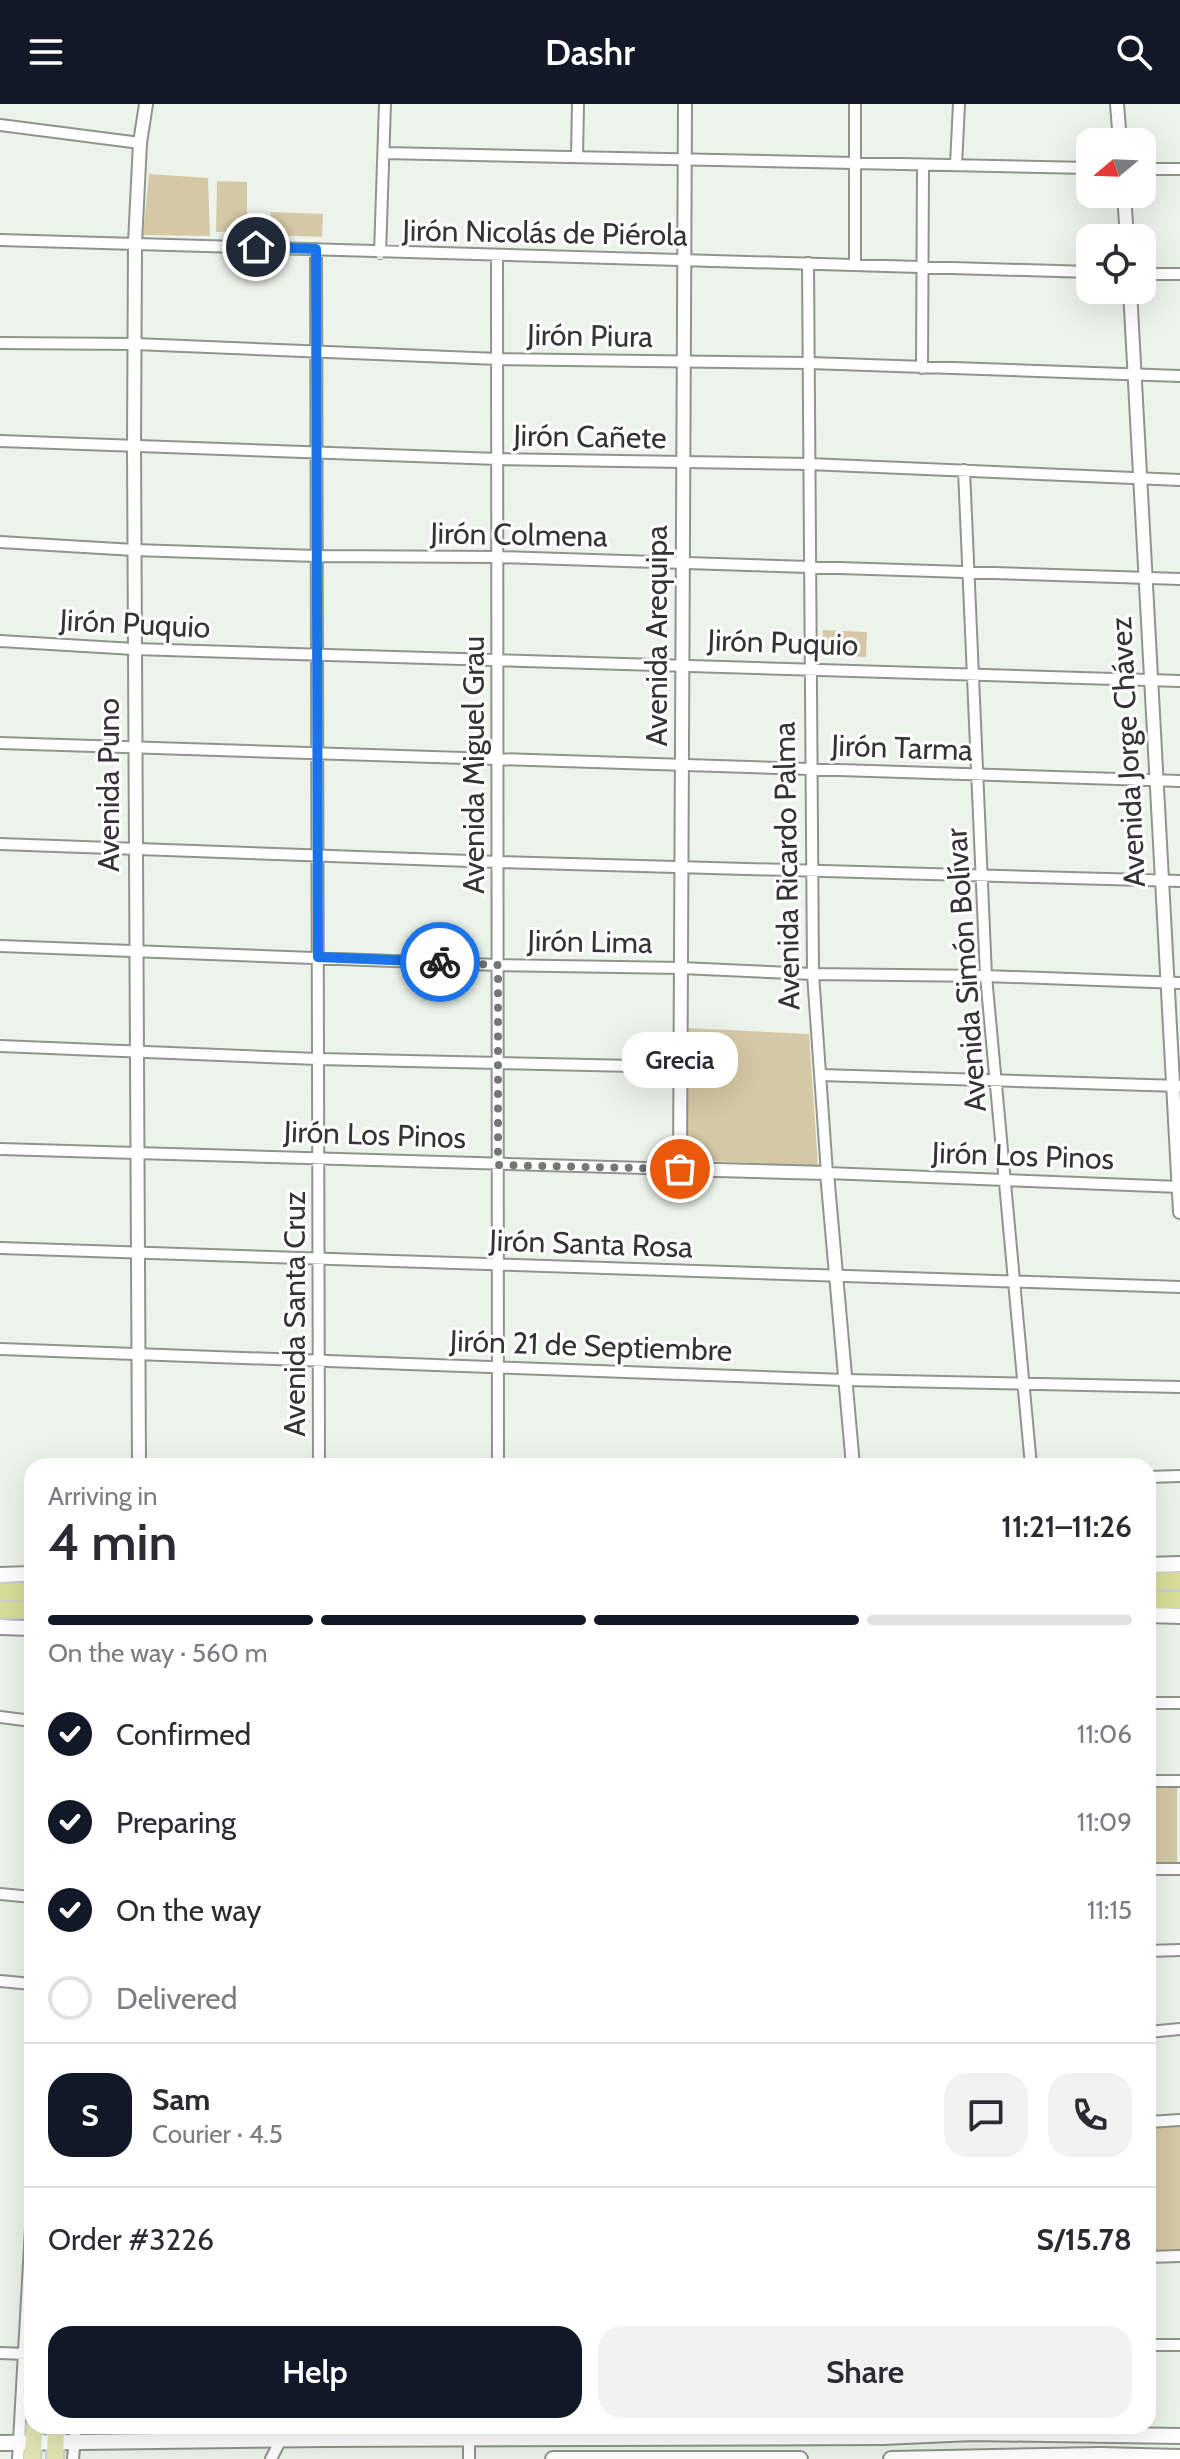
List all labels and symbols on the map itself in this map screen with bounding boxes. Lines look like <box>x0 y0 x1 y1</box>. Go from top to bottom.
north arrow <box>1076 128 1156 208</box>
street label: Jirón Nicolás de Piérola <box>401 211 688 253</box>
pin <box>222 213 290 281</box>
street label: Jirón Piura <box>526 316 654 355</box>
street label: Jirón Cañete <box>512 417 667 456</box>
street label: Jirón Colmena <box>429 514 609 555</box>
street label: Avenida Arequipa <box>638 525 675 747</box>
street label: Jirón Puquio <box>58 601 211 646</box>
street label: Avenida Jorge Chávez <box>1102 616 1153 888</box>
street label: Jirón Puquio <box>706 621 859 664</box>
street label: Avenida Miguel Grau <box>455 636 492 894</box>
street label: Avenida Puno <box>90 698 127 872</box>
street label: Avenida Ricardo Palma <box>765 721 808 1011</box>
street label: Jirón Tarma <box>830 727 974 768</box>
street label: Avenida Simón Bolívar <box>937 826 994 1113</box>
courier <box>400 922 480 1002</box>
street label: Jirón Lima <box>526 922 653 961</box>
callout: Grecia <box>622 1033 738 1089</box>
street label: Jirón Los Pinos <box>282 1113 467 1156</box>
street label: Jirón Los Pinos <box>930 1134 1115 1177</box>
pin <box>646 1135 714 1203</box>
street label: Avenida Santa Cruz <box>276 1191 313 1437</box>
street label: Jirón Santa Rosa <box>488 1221 694 1266</box>
street label: Jirón 21 de Septiembre <box>448 1322 733 1369</box>

